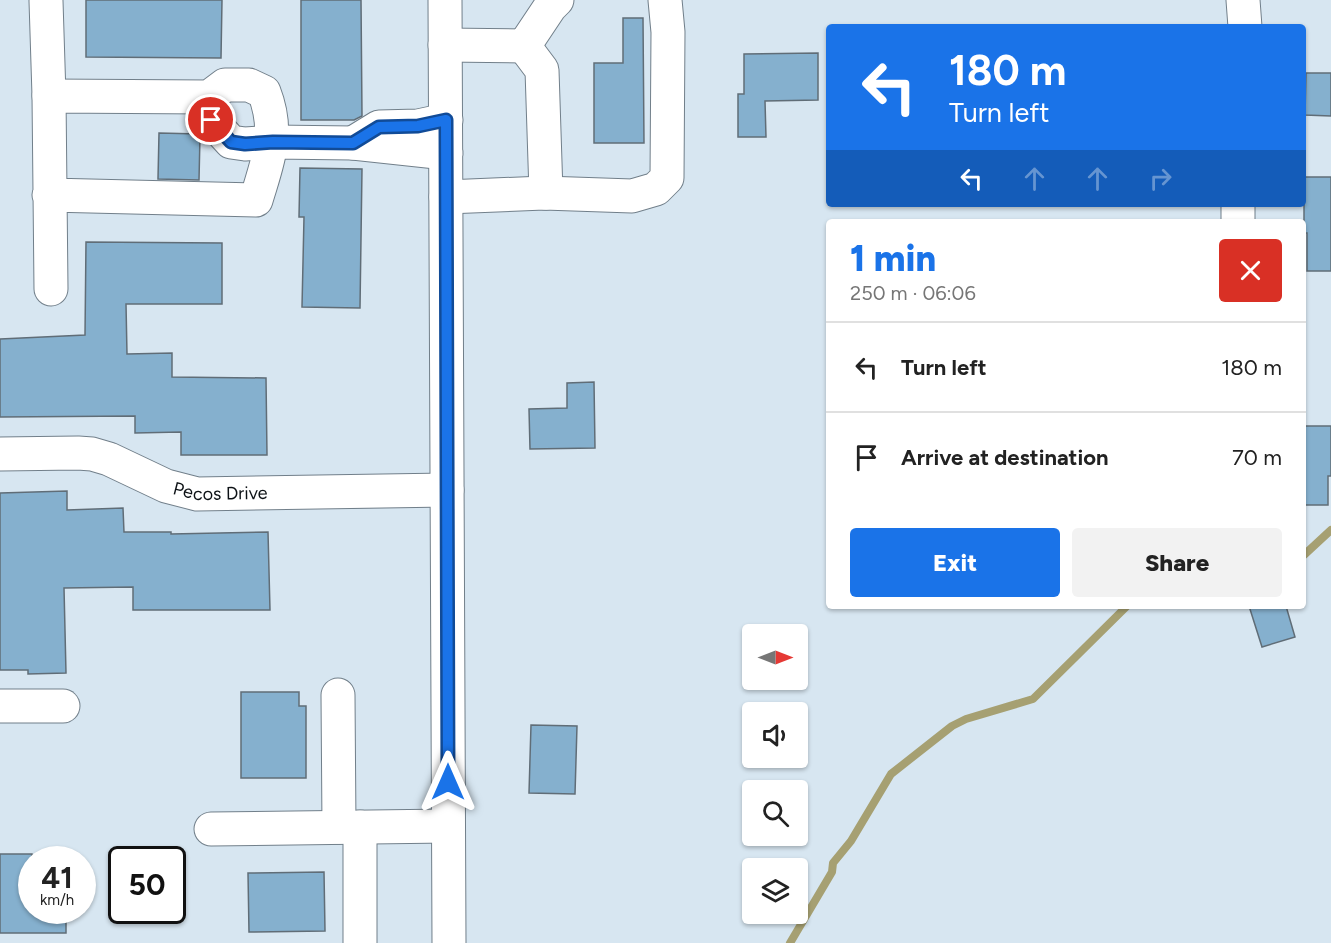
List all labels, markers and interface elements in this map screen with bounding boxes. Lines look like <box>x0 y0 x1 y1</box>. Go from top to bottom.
text: 180 m <box>949 45 1066 96</box>
icon: left <box>850 48 928 126</box>
pin <box>185 94 236 145</box>
text: Turn left <box>949 96 1049 129</box>
icon: arrive <box>194 103 227 136</box>
icon: left <box>955 162 988 195</box>
icon: ahead <box>1018 162 1051 195</box>
icon: ahead <box>1081 162 1114 195</box>
icon: right <box>1144 162 1177 195</box>
text: 1 min <box>850 237 936 280</box>
button: close <box>1219 239 1282 302</box>
text: 250 m · 06:06 <box>850 281 976 305</box>
icon: left <box>850 351 883 384</box>
text: Turn left <box>901 354 987 381</box>
text: 180 m <box>1221 354 1282 381</box>
icon: arrive <box>850 441 883 474</box>
text: Arrive at destination <box>901 444 1109 471</box>
text: 70 m <box>1232 444 1282 471</box>
street label: Pecos Drive <box>171 477 268 505</box>
button: Exit <box>850 528 1060 597</box>
button: Share <box>1072 528 1282 597</box>
north arrow <box>742 624 808 690</box>
map controls <box>742 624 808 924</box>
button: sound <box>742 702 808 768</box>
position arrow <box>416 750 480 814</box>
button: search <box>742 780 808 846</box>
speed limit sign: 50 <box>108 846 186 924</box>
button: layers <box>742 858 808 924</box>
text: 41 <box>41 859 73 896</box>
text: km/h <box>40 891 74 909</box>

